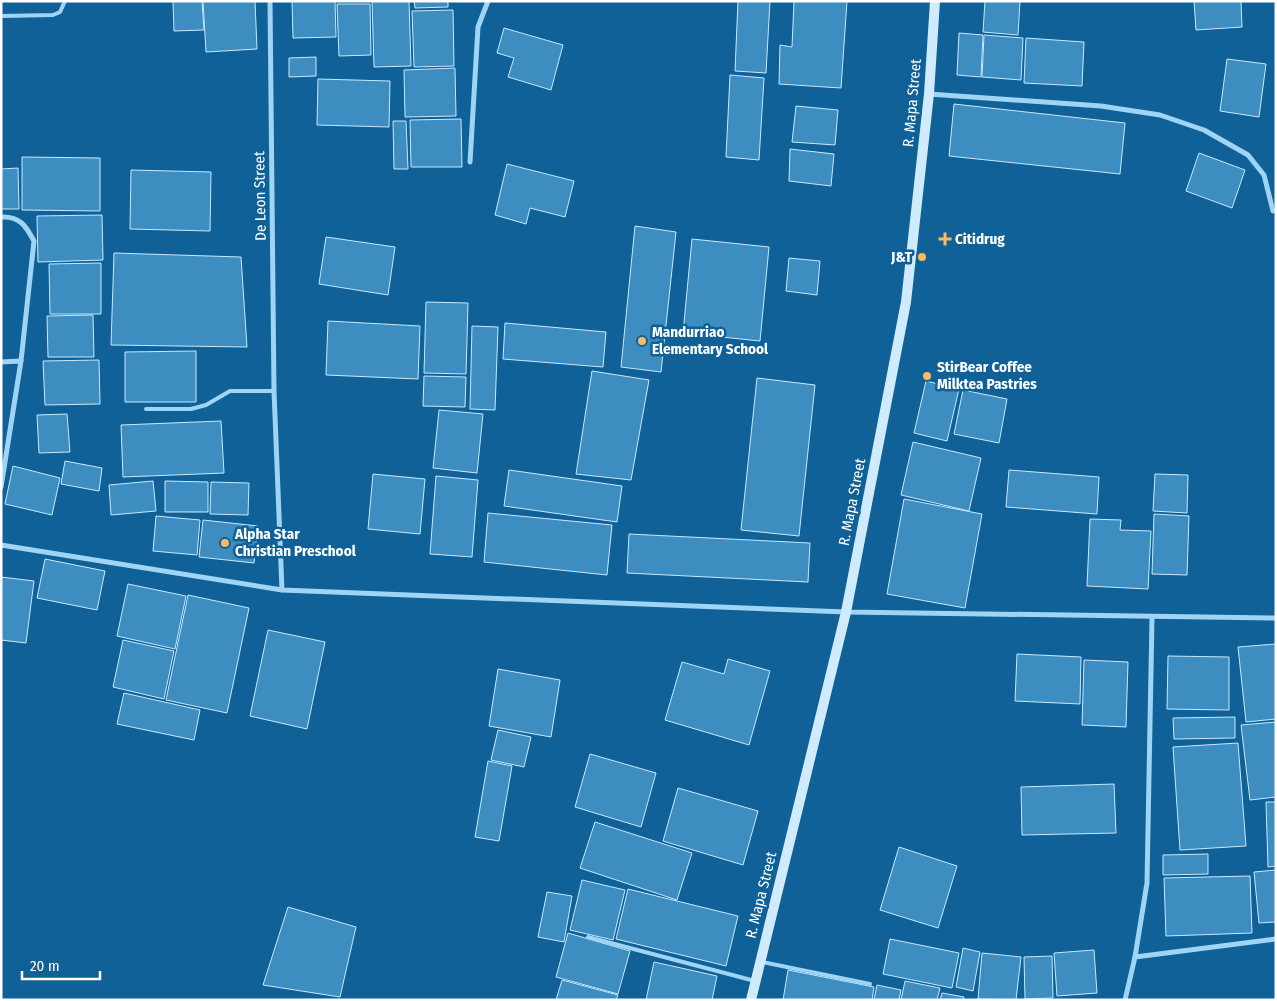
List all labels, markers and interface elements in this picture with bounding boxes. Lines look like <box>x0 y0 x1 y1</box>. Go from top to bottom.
street label: R. Mapa Street <box>899 58 925 148</box>
street label: De Leon Street <box>250 151 270 241</box>
place label: Citidrug <box>955 230 1005 248</box>
marker: Citidrug <box>939 233 951 245</box>
place label: J&T <box>890 248 913 266</box>
marker: J&T <box>916 251 928 263</box>
place label: Mandurriao Elementary School <box>652 323 769 358</box>
marker: Mandurriao Elementary School <box>636 335 648 347</box>
place label: StirBear Coffee Milktea Pastries <box>937 358 1037 393</box>
marker: StirBear Coffee Milktea Pastries <box>921 370 933 382</box>
street label: R. Mapa Street <box>835 457 869 547</box>
place label: Alpha Star Christian Preschool <box>234 525 357 560</box>
marker: Alpha Star Christian Preschool <box>219 537 231 549</box>
street label: R. Mapa Street <box>742 850 780 940</box>
scale bar <box>22 948 100 980</box>
text: 20 m <box>30 957 60 975</box>

